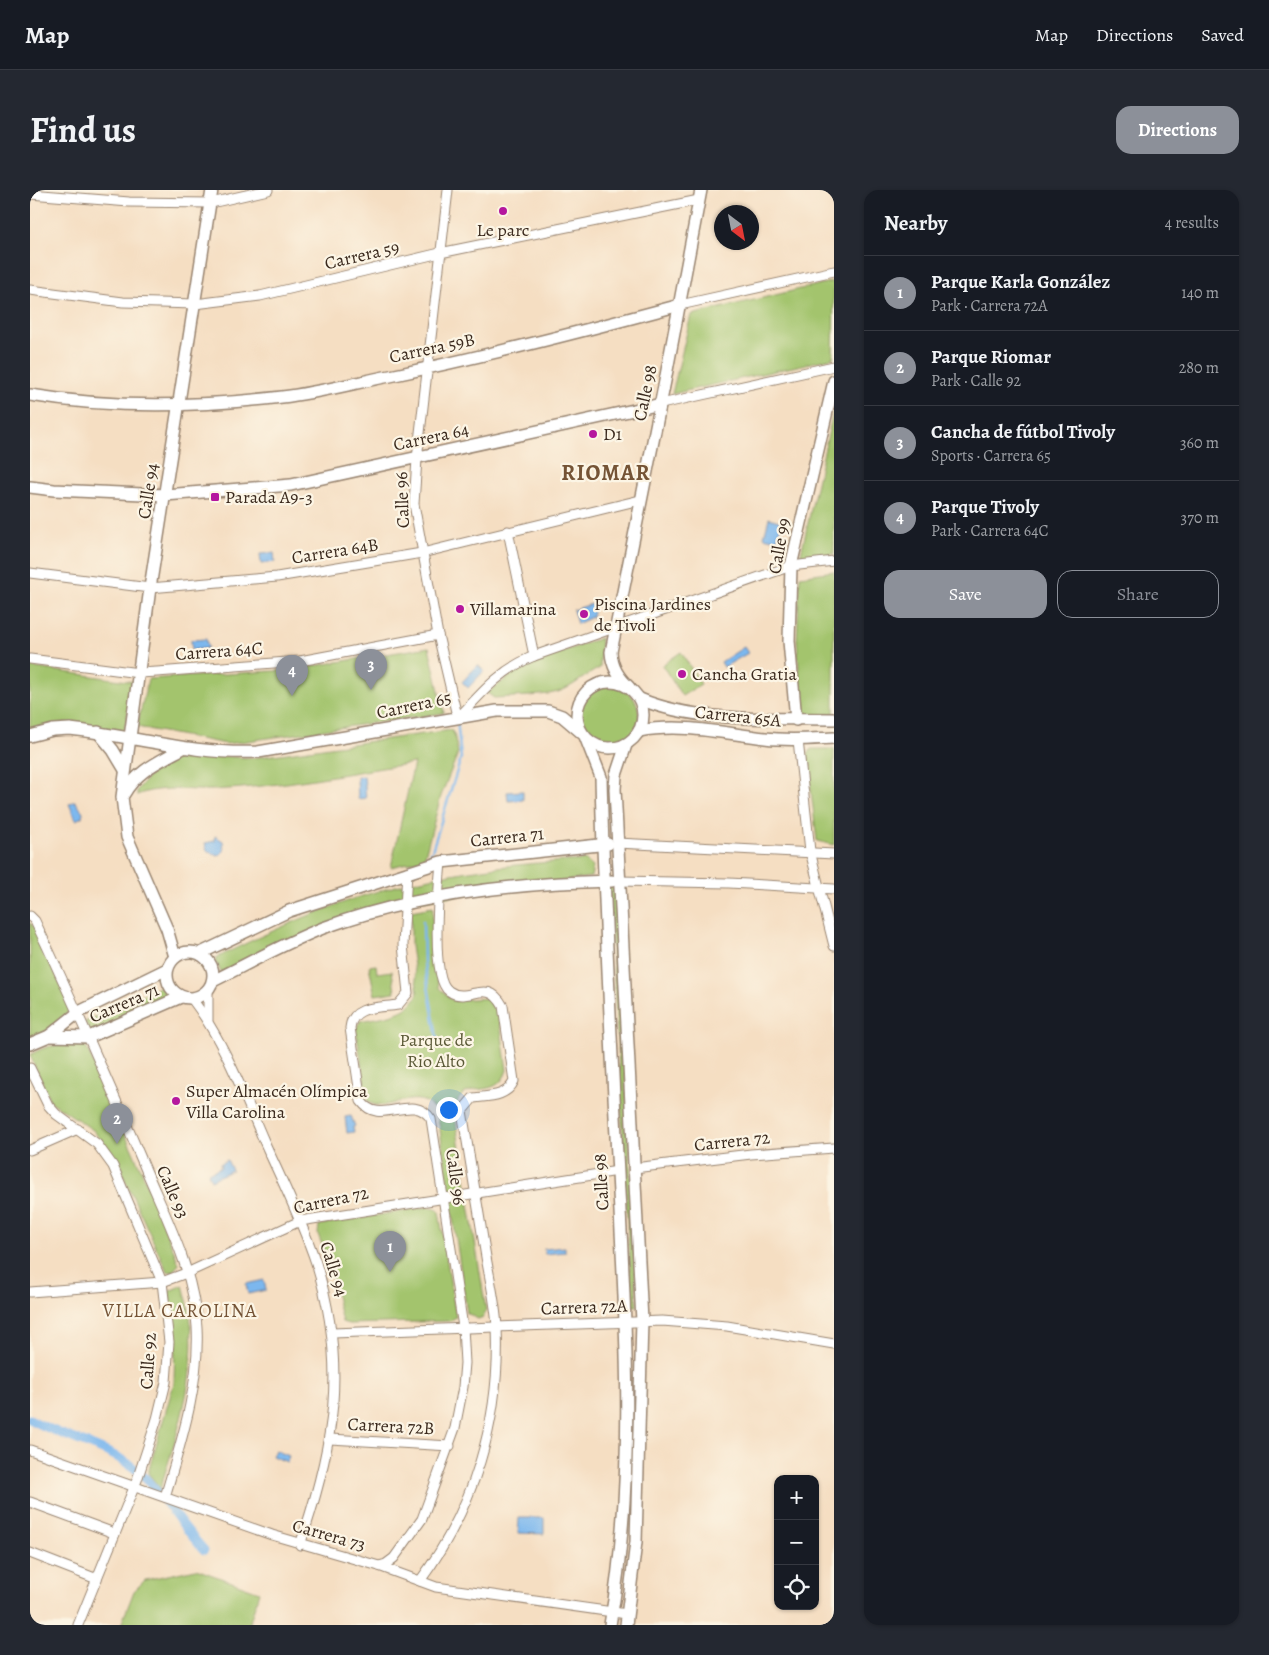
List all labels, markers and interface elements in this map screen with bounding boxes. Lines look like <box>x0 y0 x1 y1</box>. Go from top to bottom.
text: Map <box>25 19 69 51</box>
text: Map <box>1035 23 1068 47</box>
text: Directions <box>1096 23 1173 47</box>
text: Saved <box>1201 23 1244 47</box>
text: Find us <box>30 106 136 154</box>
button: Directions <box>1116 106 1239 154</box>
marker: Le parc <box>497 205 509 217</box>
north arrow <box>714 205 759 250</box>
text: Nearby <box>884 209 947 237</box>
text: 4 results <box>1165 212 1219 234</box>
place label: Le parc <box>477 218 530 242</box>
street label: Carrera 59 <box>322 235 402 275</box>
text: Parque Karla González <box>931 269 1110 295</box>
text: 1 <box>897 282 903 304</box>
text: 140 m <box>1181 282 1219 304</box>
text: Park · Carrera 72A <box>931 295 1048 317</box>
street label: Carrera 59B <box>387 327 477 369</box>
text: Parque Riomar <box>931 344 1051 370</box>
text: 2 <box>896 357 904 379</box>
text: 280 m <box>1179 357 1219 379</box>
street label: Calle 98 <box>627 363 663 423</box>
text: Park · Calle 92 <box>931 370 1021 392</box>
street label: Carrera 64 <box>391 417 471 457</box>
text: Cancha de fútbol Tivoly <box>931 419 1115 445</box>
place label: D1 <box>603 422 622 446</box>
marker: D1 <box>587 428 599 440</box>
text: 3 <box>897 432 903 454</box>
text: 360 m <box>1180 432 1219 454</box>
text: Sports · Carrera 65 <box>931 445 1051 467</box>
district label: RIOMAR <box>561 458 651 488</box>
street label: Calle 94 <box>132 461 164 521</box>
street label: Calle 96 <box>389 471 415 529</box>
place label: Parada A9-3 <box>225 485 313 509</box>
marker: Parada A9-3 <box>209 491 221 503</box>
text: Parque Tivoly <box>931 494 1039 520</box>
text: 4 <box>896 507 904 529</box>
text: 370 m <box>1181 507 1219 529</box>
street label: Calle 99 <box>762 516 796 576</box>
text: Park · Carrera 64C <box>931 520 1049 542</box>
street label: Carrera 64B <box>290 532 380 570</box>
button: Save <box>884 570 1047 618</box>
button: Share <box>1057 570 1219 618</box>
place label: Piscina Jardines de Tivoli <box>594 592 711 637</box>
place label: Villamarina <box>469 597 557 621</box>
marker: Villamarina <box>454 603 466 615</box>
marker: Piscina Jardines de Tivoli <box>578 608 590 620</box>
street label: Carrera 64C <box>174 636 264 666</box>
pin: 3 <box>355 649 387 690</box>
pin: 4 <box>276 655 308 696</box>
place label: Cancha Gratia <box>692 662 797 686</box>
marker: Cancha Gratia <box>676 668 688 680</box>
street label: Carrera 65 <box>374 685 454 725</box>
street label: Carrera 65A <box>694 700 783 733</box>
street label: Carrera 71 <box>469 821 545 853</box>
street label: Carrera 71 <box>85 978 163 1028</box>
park label: Parque de Rio Alto <box>399 1028 473 1073</box>
place label: Super Almacén Olímpica Villa Carolina <box>185 1079 368 1124</box>
marker: Super Almacén Olímpica Villa Carolina <box>170 1095 182 1107</box>
your location <box>436 1097 462 1123</box>
pin: 2 <box>101 1103 133 1144</box>
street label: Carrera 72 <box>693 1125 772 1157</box>
street label: Calle 96 <box>440 1147 472 1207</box>
street label: Calle 98 <box>588 1153 614 1211</box>
street label: Calle 93 <box>151 1162 195 1222</box>
street label: Carrera 72 <box>291 1180 371 1220</box>
pin: 1 <box>374 1231 406 1272</box>
street label: Calle 94 <box>314 1239 354 1299</box>
street label: Carrera 72A <box>540 1293 628 1321</box>
district label: VILLA CAROLINA <box>102 1298 257 1324</box>
street label: Calle 92 <box>134 1331 162 1390</box>
street label: Carrera 72B <box>347 1412 435 1440</box>
map controls <box>774 1475 819 1610</box>
button: + <box>774 1475 819 1520</box>
street label: Carrera 73 <box>290 1513 368 1557</box>
button: − <box>774 1520 819 1565</box>
button: locate <box>774 1565 819 1610</box>

